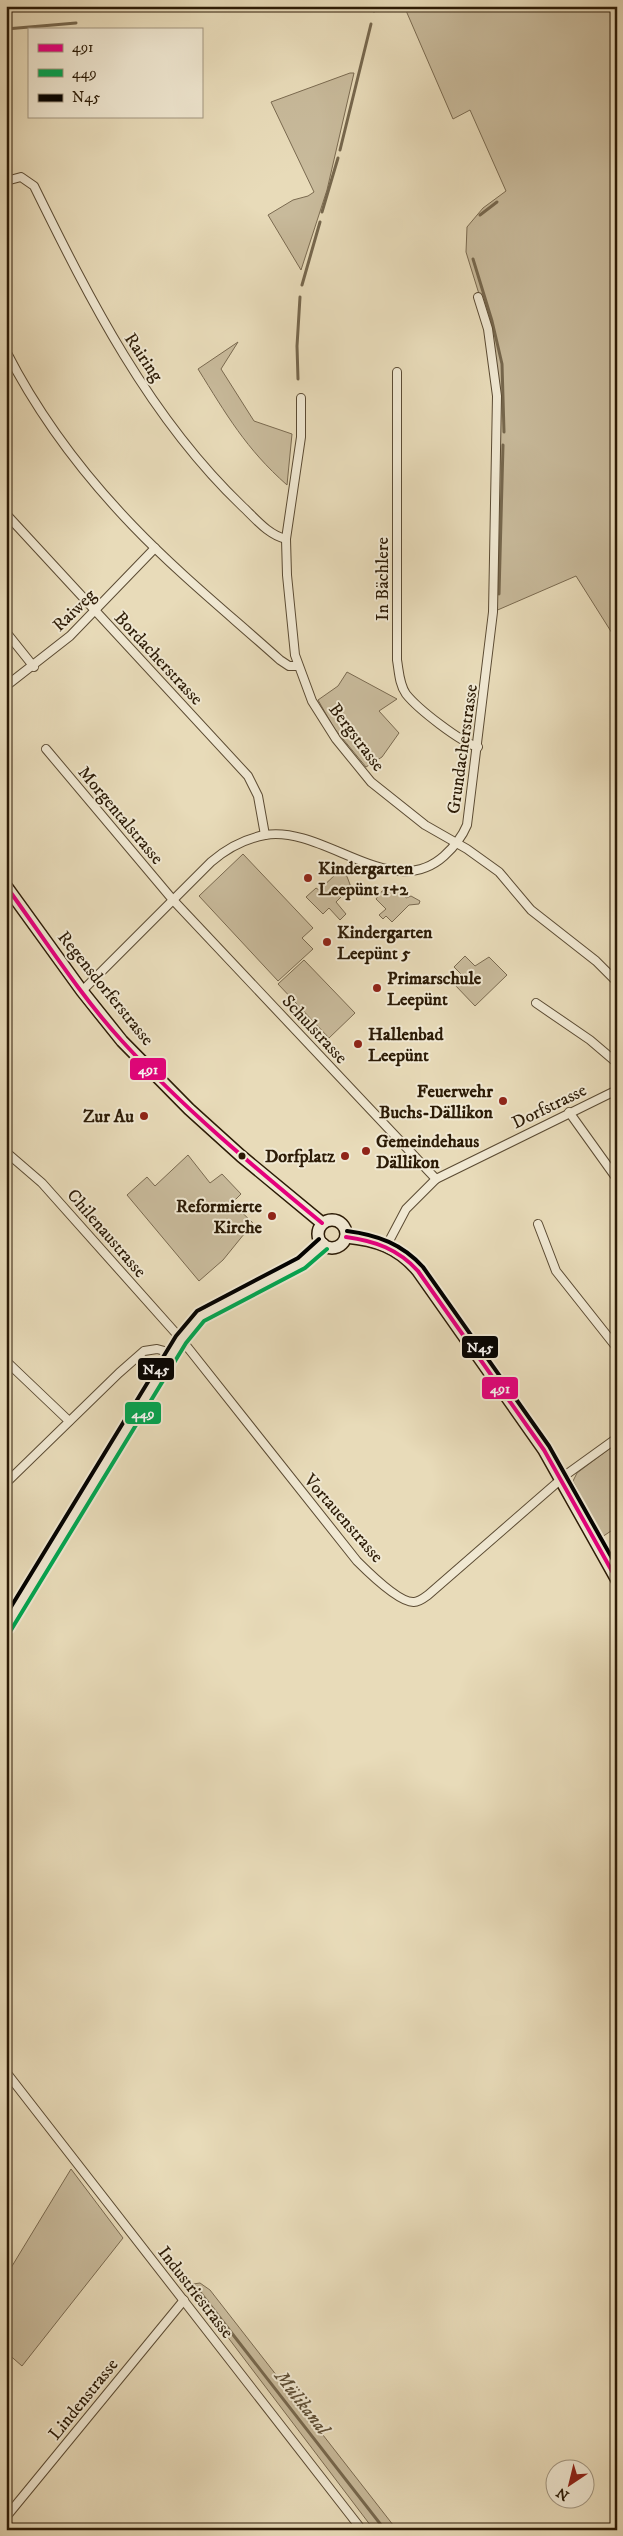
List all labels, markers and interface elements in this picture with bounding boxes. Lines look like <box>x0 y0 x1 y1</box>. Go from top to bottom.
legend <box>28 28 202 118</box>
text: 491 <box>72 38 94 57</box>
text: 449 <box>72 64 97 83</box>
text: N45 <box>72 88 101 107</box>
street label: Rairing <box>119 329 167 386</box>
street label: In Bächlere <box>372 537 394 621</box>
street label: Raiweg <box>48 585 101 637</box>
street label: Bordacherstrasse <box>109 607 207 710</box>
street label: Grundacherstrasse <box>443 683 483 815</box>
street label: Bergstrasse <box>323 699 389 776</box>
street label: Morgentalstrasse <box>73 762 168 869</box>
place label: Kindergarten Leepünt 1+2 <box>318 858 414 901</box>
marker: Kindergarten Leepünt 1+2 <box>302 872 314 884</box>
place label: Kindergarten Leepünt 5 <box>337 922 433 965</box>
street label: Regensdorferstrasse <box>52 927 158 1050</box>
marker: Kindergarten Leepünt 5 <box>321 936 333 948</box>
place label: Primarschule Leepünt <box>387 968 482 1011</box>
marker: Primarschule Leepünt <box>371 982 383 994</box>
street label: Schulstrasse <box>277 991 352 1069</box>
place label: Hallenbad Leepünt <box>368 1024 444 1067</box>
marker: Hallenbad Leepünt <box>352 1038 364 1050</box>
line badge: 491 <box>129 1057 167 1081</box>
text: 491 <box>137 1061 158 1079</box>
street label: Dorfstrasse <box>509 1079 590 1134</box>
place label: Feuerwehr Buchs-Dällikon <box>379 1081 494 1124</box>
marker: Feuerwehr Buchs-Dällikon <box>497 1095 509 1107</box>
place label: Zur Au <box>83 1106 134 1128</box>
marker: Zur Au <box>138 1110 150 1122</box>
place label: Gemeindehaus Dällikon <box>376 1131 479 1174</box>
marker: Gemeindehaus Dällikon <box>360 1145 372 1157</box>
place label: Dorfplatz <box>265 1146 335 1168</box>
marker: Dorfplatz <box>339 1150 351 1162</box>
unlabelled marker <box>237 1151 247 1161</box>
street label: Chilenaustrasse <box>62 1185 151 1282</box>
place label: Reformierte Kirche <box>176 1196 263 1239</box>
marker: Reformierte Kirche <box>266 1210 278 1222</box>
line badge: N45 <box>461 1335 499 1359</box>
text: N45 <box>467 1339 493 1357</box>
line badge: N45 <box>137 1357 175 1381</box>
text: N45 <box>143 1361 169 1379</box>
line badge: 491 <box>481 1376 519 1400</box>
text: 491 <box>489 1380 510 1398</box>
line badge: 449 <box>124 1401 162 1425</box>
text: 449 <box>130 1405 155 1423</box>
street label: Vortauenstrasse <box>298 1469 388 1568</box>
street label: Industriestrasse <box>152 2242 238 2343</box>
street label: Lindenstrasse <box>44 2354 123 2445</box>
water label: Mülikanal <box>268 2365 335 2441</box>
north arrow <box>546 2458 596 2508</box>
text: N <box>553 2483 573 2505</box>

